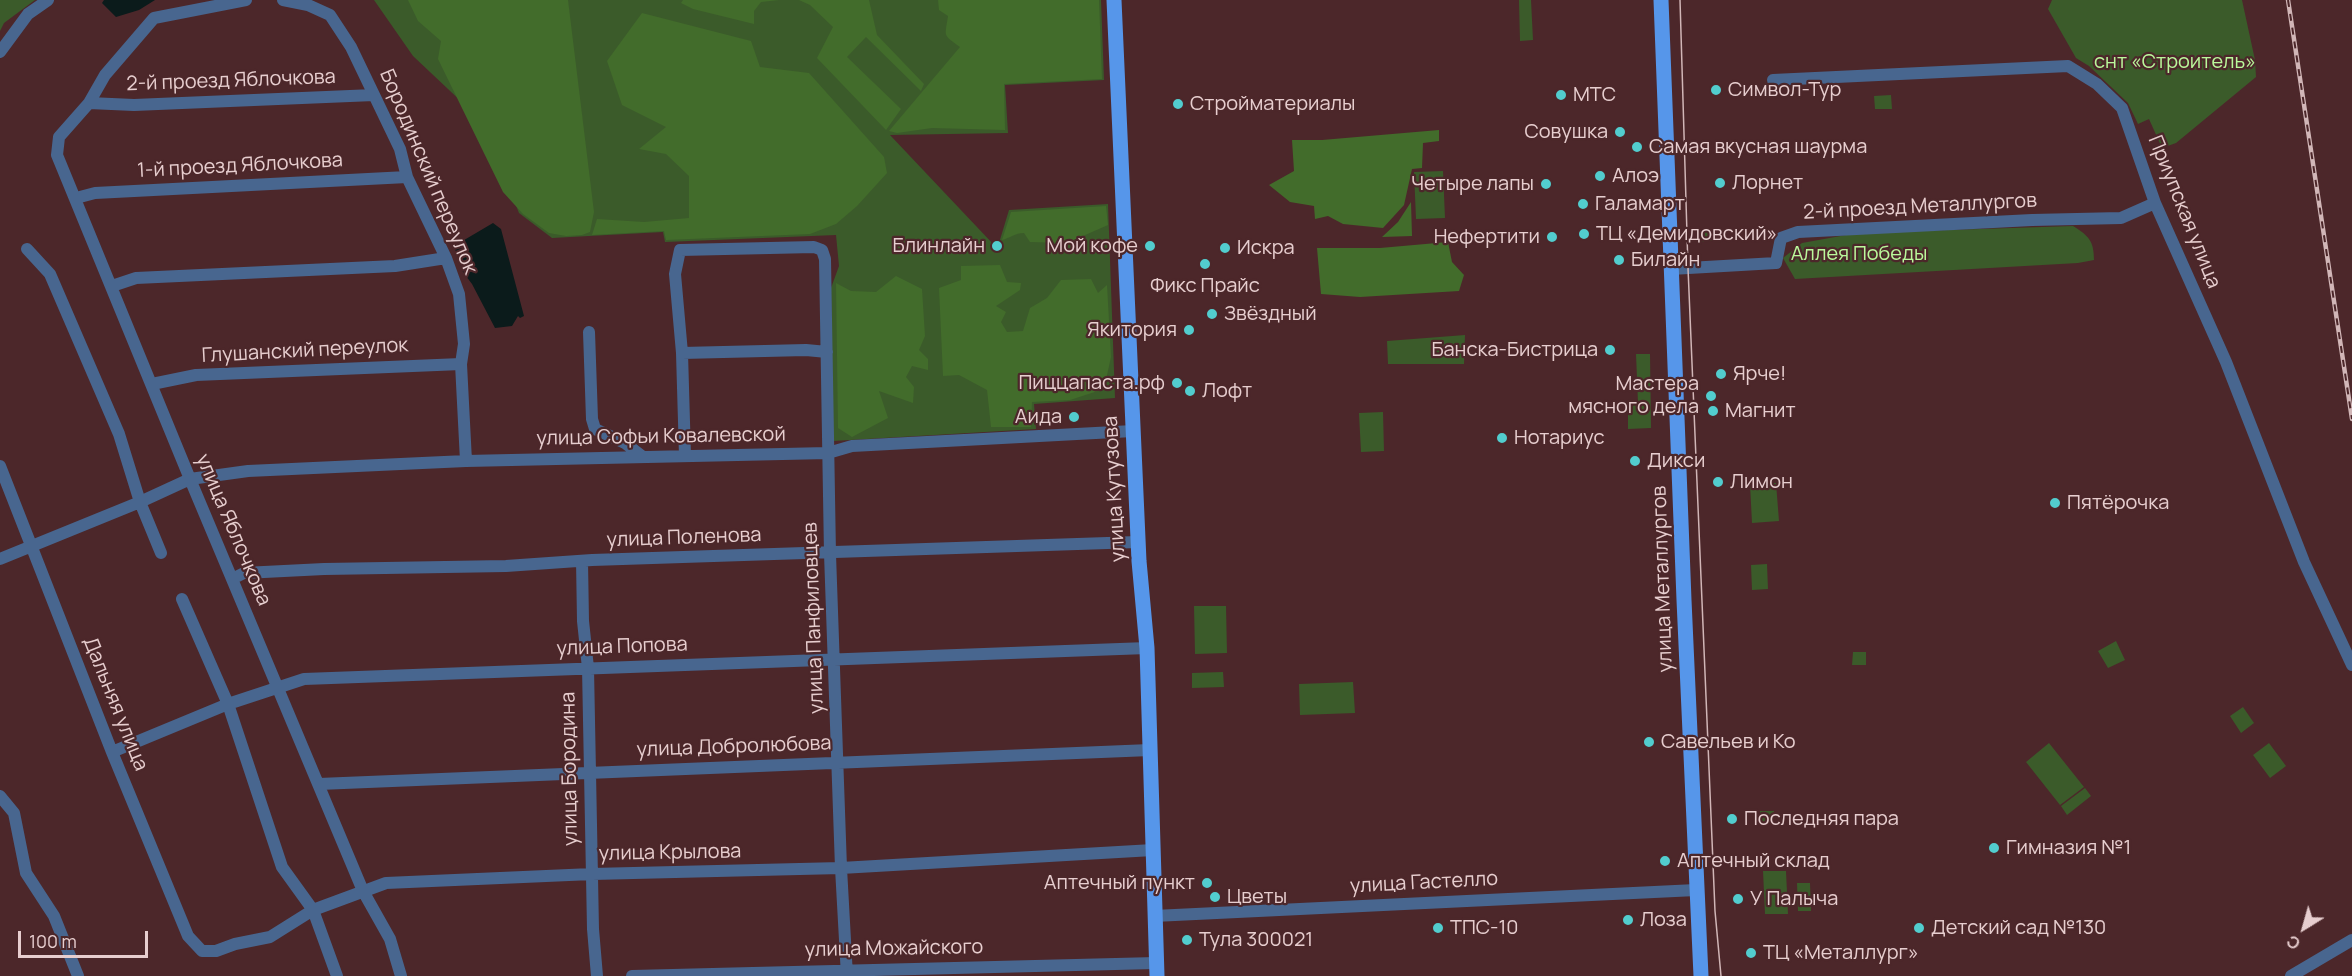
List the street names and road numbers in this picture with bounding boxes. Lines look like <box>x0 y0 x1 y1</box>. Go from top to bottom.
street label: 2-й проезд Яблочкова <box>126 65 336 97</box>
street label: Бородинский переулок <box>374 66 482 278</box>
street label: Приупская улица <box>2142 132 2226 292</box>
street label: 1-й проезд Яблочкова <box>137 149 343 183</box>
street label: 2-й проезд Металлургов <box>1803 189 2037 225</box>
street label: Глушанский переулок <box>201 334 409 368</box>
street label: улица Кутузова <box>1099 415 1131 563</box>
street label: улица Софьи Ковалевской <box>536 423 786 451</box>
street label: улица Яблочкова <box>190 451 276 609</box>
street label: улица Металлургов <box>1648 485 1678 673</box>
street label: улица Панфиловцев <box>799 522 829 714</box>
street label: улица Поленова <box>606 523 762 553</box>
street label: улица Попова <box>556 633 688 661</box>
street label: Дальняя улица <box>77 634 153 774</box>
street label: улица Бородина <box>557 692 583 846</box>
street label: улица Добролюбова <box>636 732 832 762</box>
street label: улица Крылова <box>598 840 742 866</box>
street label: улица Гастелло <box>1349 867 1499 899</box>
street label: улица Можайского <box>805 935 983 963</box>

